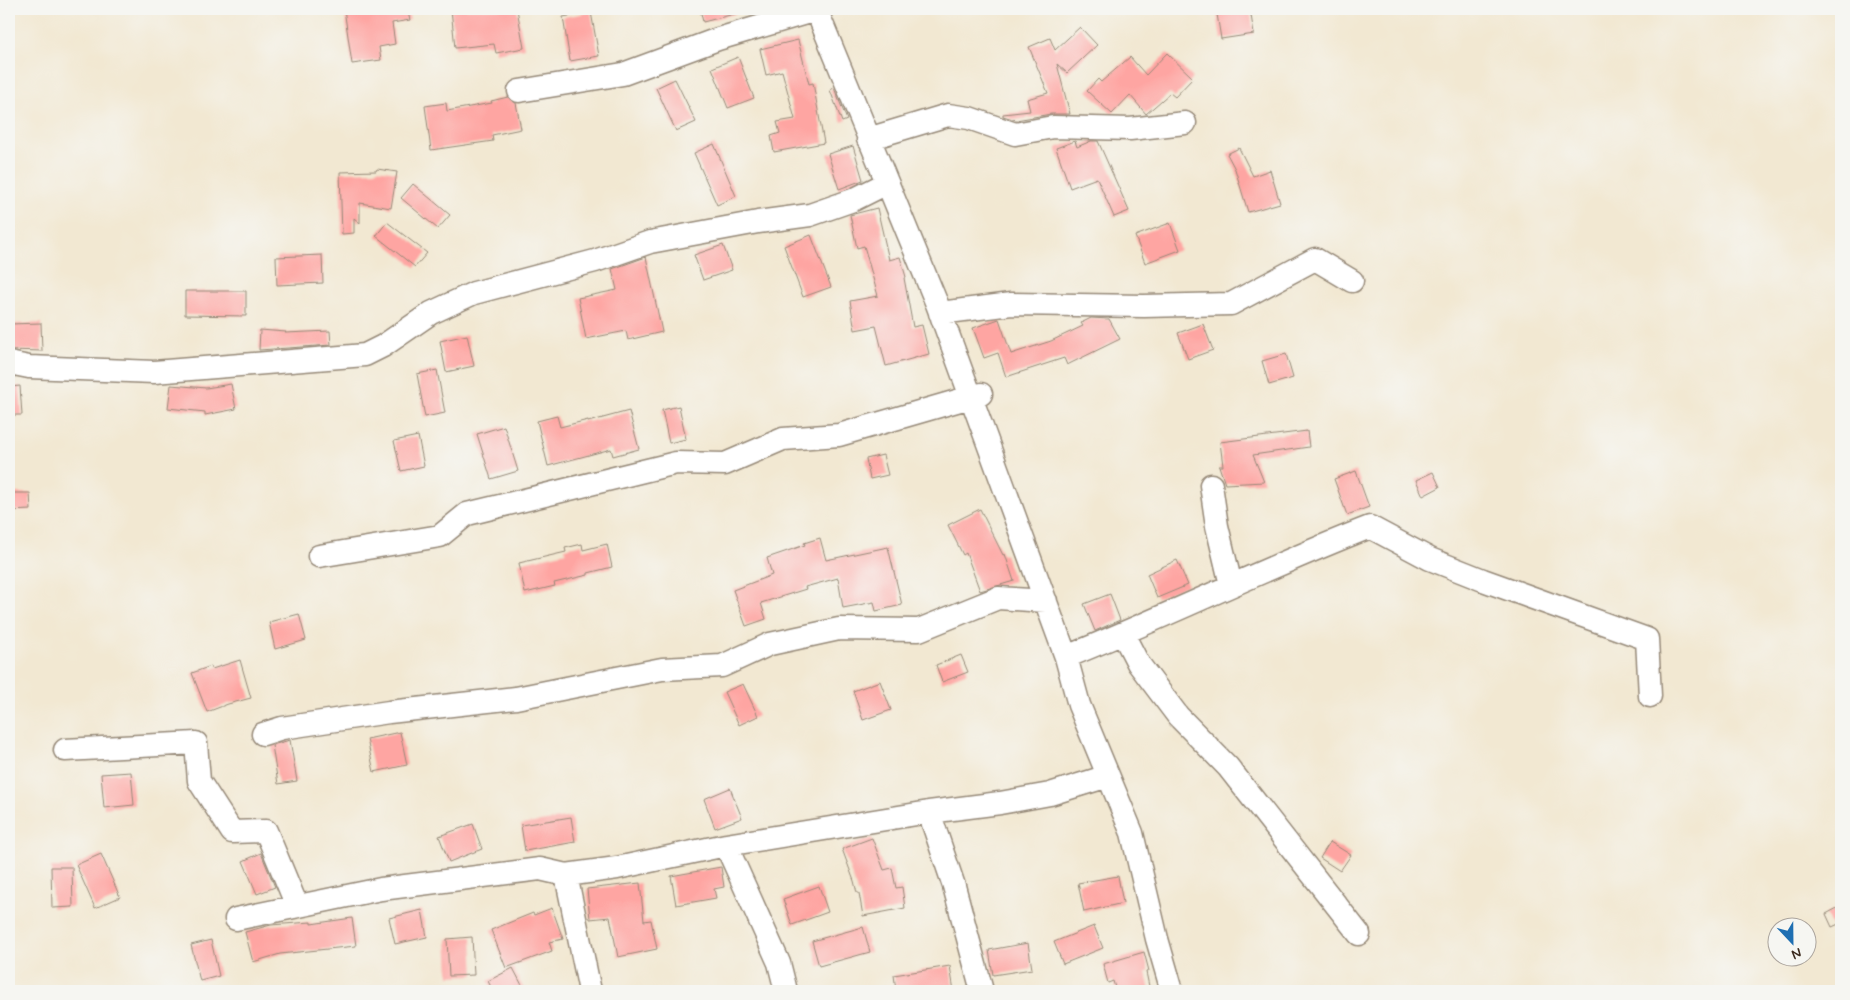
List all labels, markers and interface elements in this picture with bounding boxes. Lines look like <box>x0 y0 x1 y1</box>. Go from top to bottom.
north arrow <box>1768 918 1818 968</box>
text: N <box>1789 943 1804 963</box>

